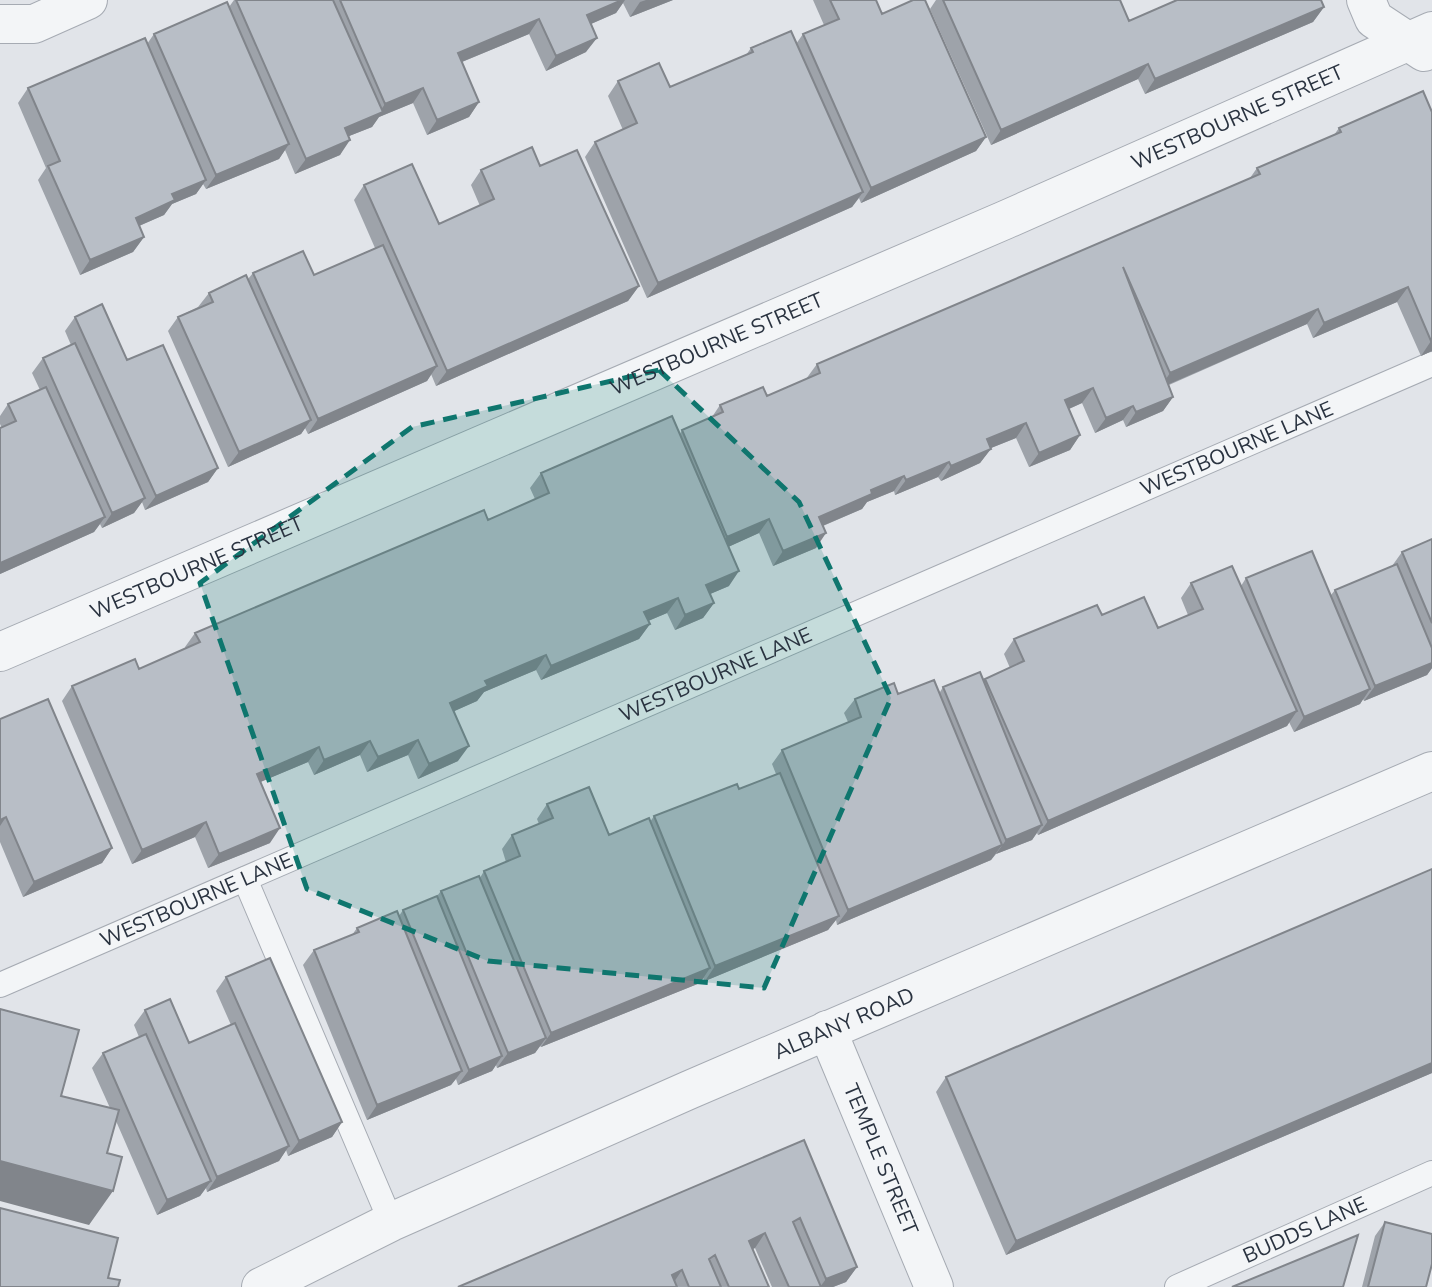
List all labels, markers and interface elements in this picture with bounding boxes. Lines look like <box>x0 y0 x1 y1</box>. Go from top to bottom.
street label: WESTBOURNE STREET <box>1127 58 1348 176</box>
street label: WESTBOURNE STREET <box>606 286 828 402</box>
street label: WESTBOURNE LANE <box>1136 395 1337 503</box>
street label: WESTBOURNE STREET <box>86 509 308 626</box>
street label: WESTBOURNE LANE <box>615 621 816 729</box>
street label: WESTBOURNE LANE <box>96 846 297 954</box>
street label: ALBANY ROAD <box>769 981 919 1066</box>
street label: TEMPLE STREET <box>837 1079 925 1239</box>
street label: BUDDS LANE <box>1238 1190 1371 1270</box>

